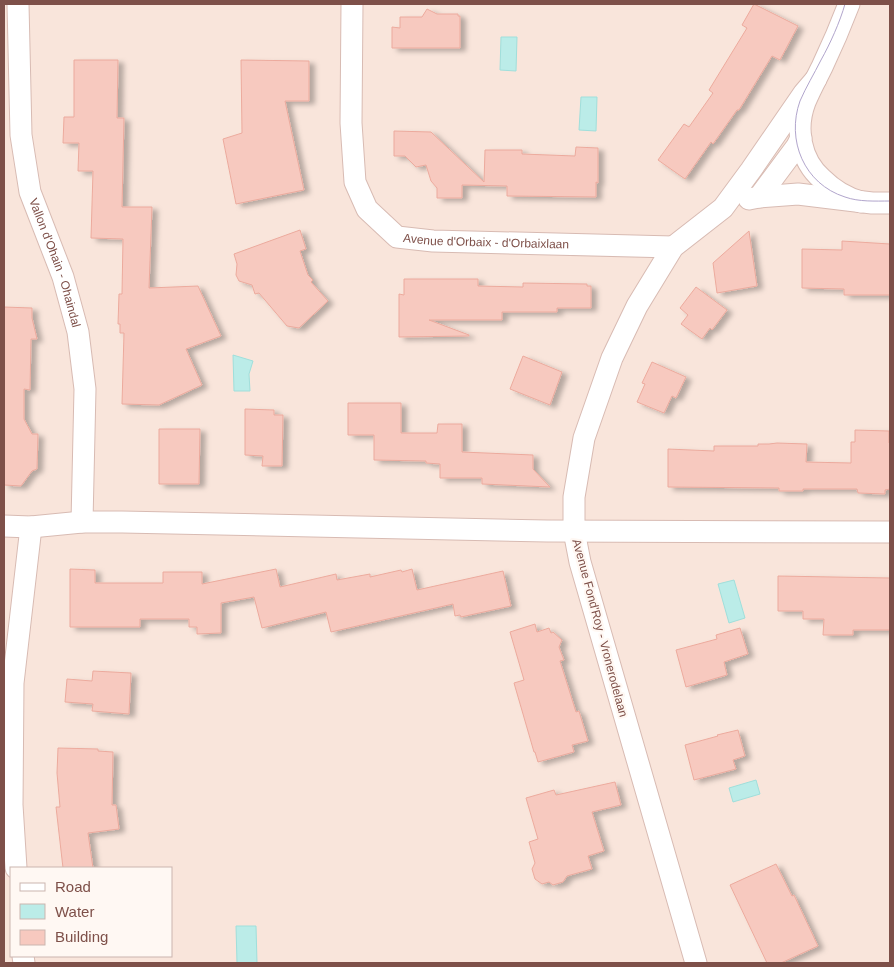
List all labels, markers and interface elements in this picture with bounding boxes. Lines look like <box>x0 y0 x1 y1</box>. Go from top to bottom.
street label: Vallon d'Ohain - Ohaindal <box>26 196 83 329</box>
street label: Avenue d'Orbaix - d'Orbaixlaan <box>402 231 569 251</box>
street label: Avenue Fond'Roy - Vronerodelaan <box>569 537 631 719</box>
legend <box>10 867 172 957</box>
text: Road <box>55 878 91 895</box>
text: Water <box>55 903 94 920</box>
text: Building <box>55 928 108 945</box>

